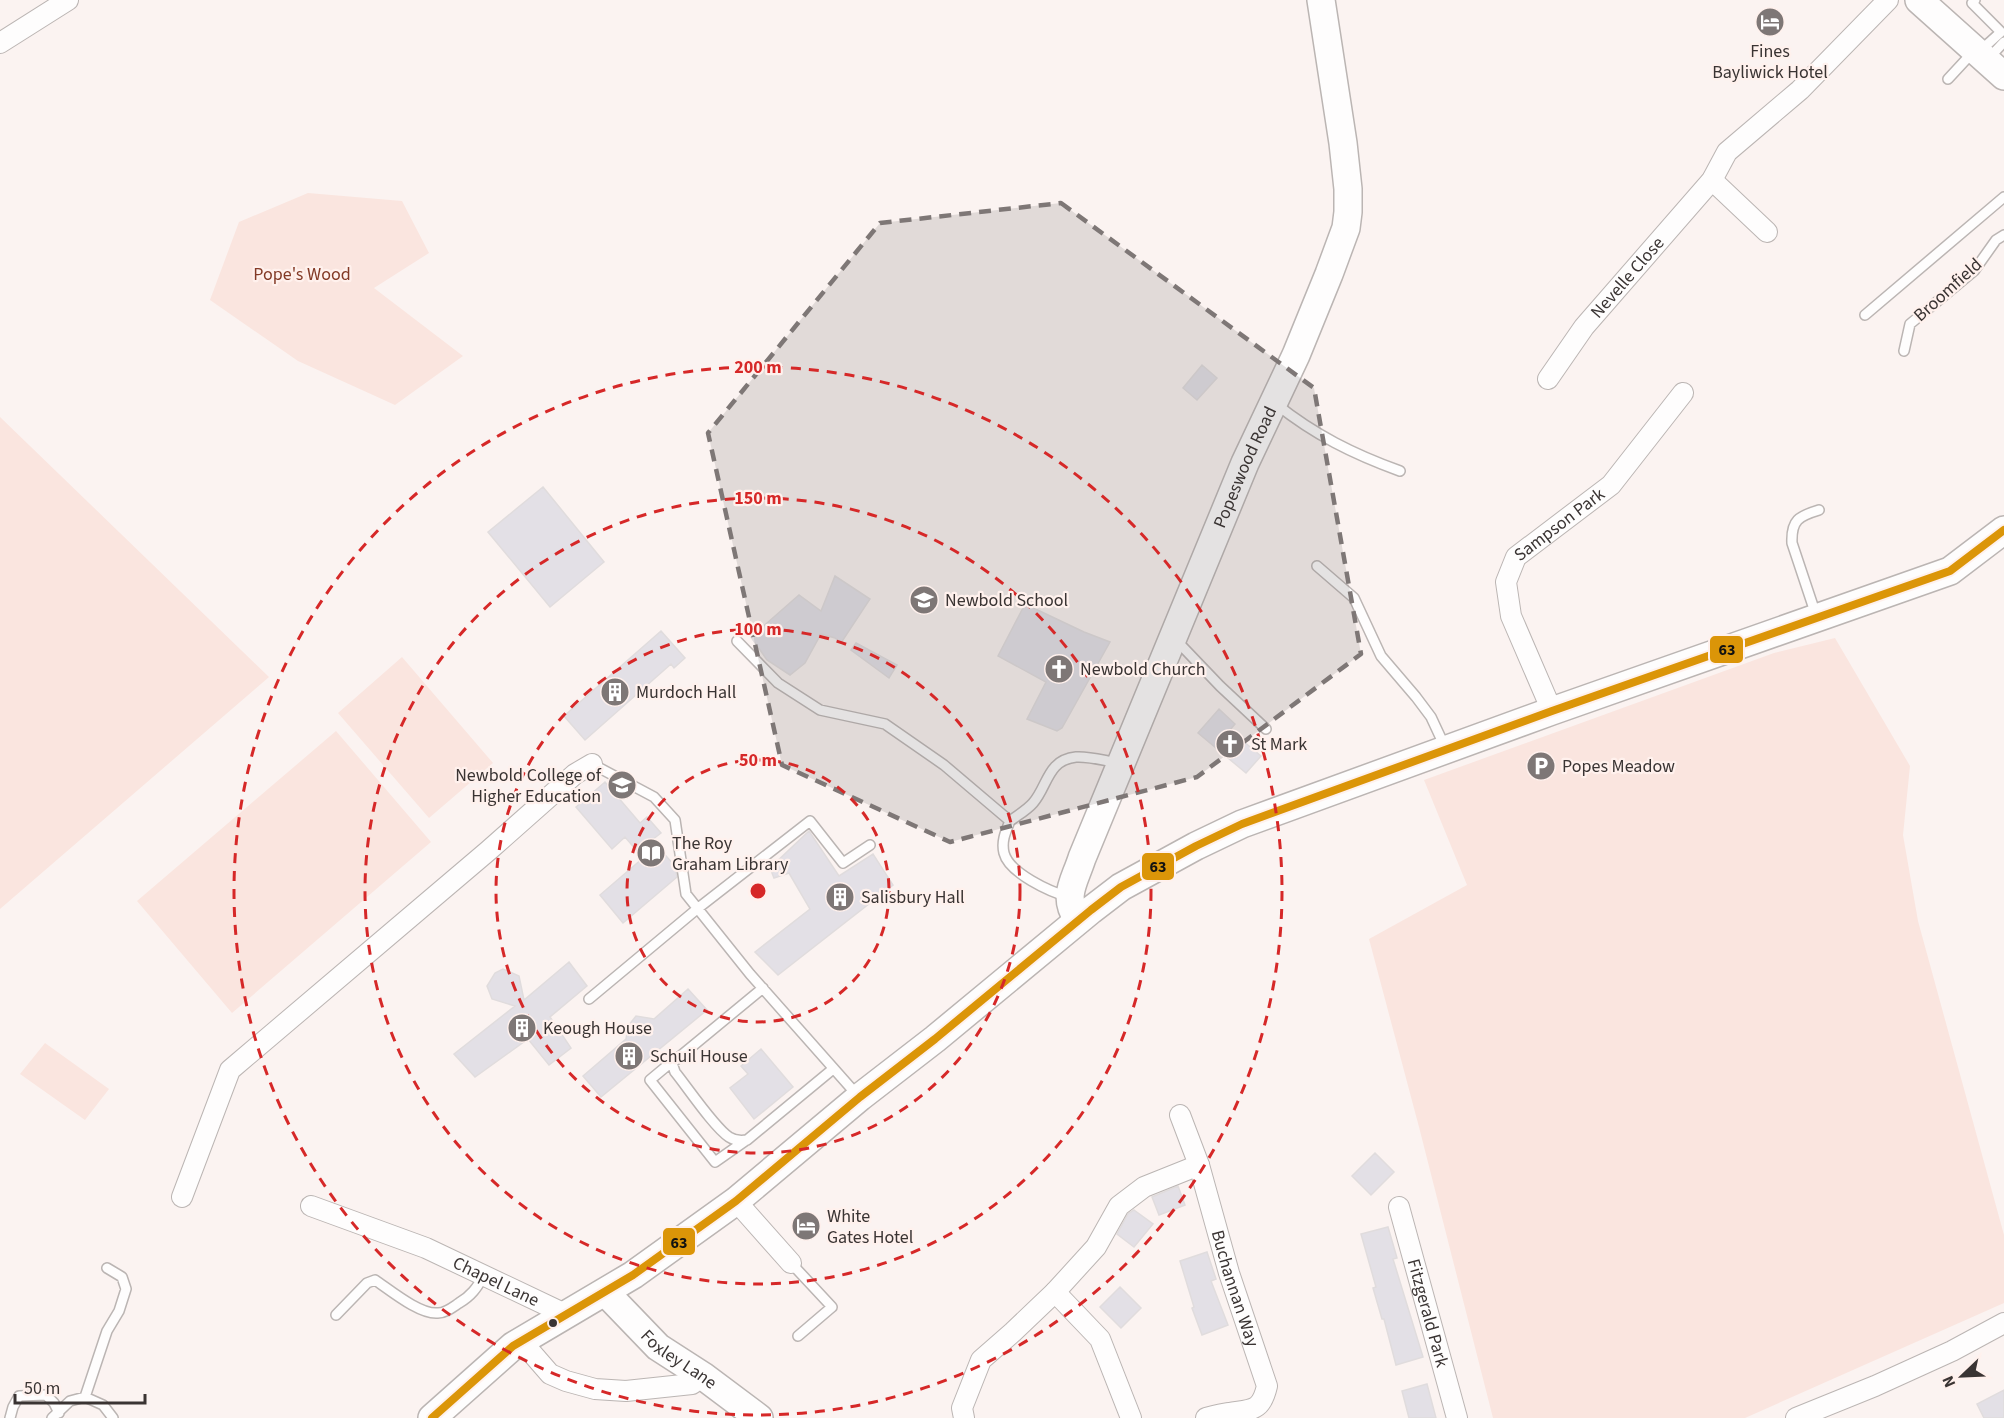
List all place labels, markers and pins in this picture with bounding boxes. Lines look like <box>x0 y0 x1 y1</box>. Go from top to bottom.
hotel icon: Fines Bayliwick Hotel <box>1754 6 1786 38</box>
place label: Fines Bayliwick Hotel <box>1712 39 1828 85</box>
school or university icon: Newbold School <box>908 584 940 616</box>
place label: Newbold School <box>945 588 1068 613</box>
church icon: Newbold Church <box>1043 653 1075 685</box>
place label: Newbold Church <box>1080 657 1205 682</box>
building icon: Murdoch Hall <box>599 676 631 708</box>
place label: Murdoch Hall <box>636 680 736 705</box>
church icon: St Mark <box>1214 728 1246 760</box>
place label: St Mark <box>1251 732 1307 757</box>
parking icon: Popes Meadow <box>1525 750 1557 782</box>
place label: Popes Meadow <box>1562 754 1675 779</box>
place label: Newbold College of Higher Education <box>455 763 602 809</box>
school or university icon: Newbold College of Higher Education <box>606 769 638 801</box>
place label: The Roy Graham Library <box>672 831 789 877</box>
library icon: The Roy Graham Library <box>635 837 667 869</box>
centre of rings <box>748 881 768 901</box>
building icon: Salisbury Hall <box>824 881 856 913</box>
place label: Salisbury Hall <box>861 885 965 910</box>
building icon: Keough House <box>506 1012 538 1044</box>
place label: Keough House <box>543 1016 652 1041</box>
building icon: Schuil House <box>613 1040 645 1072</box>
place label: Schuil House <box>650 1044 748 1069</box>
place label: White Gates Hotel <box>827 1204 913 1250</box>
hotel icon: White Gates Hotel <box>790 1210 822 1242</box>
unlabelled marker <box>547 1317 559 1329</box>

